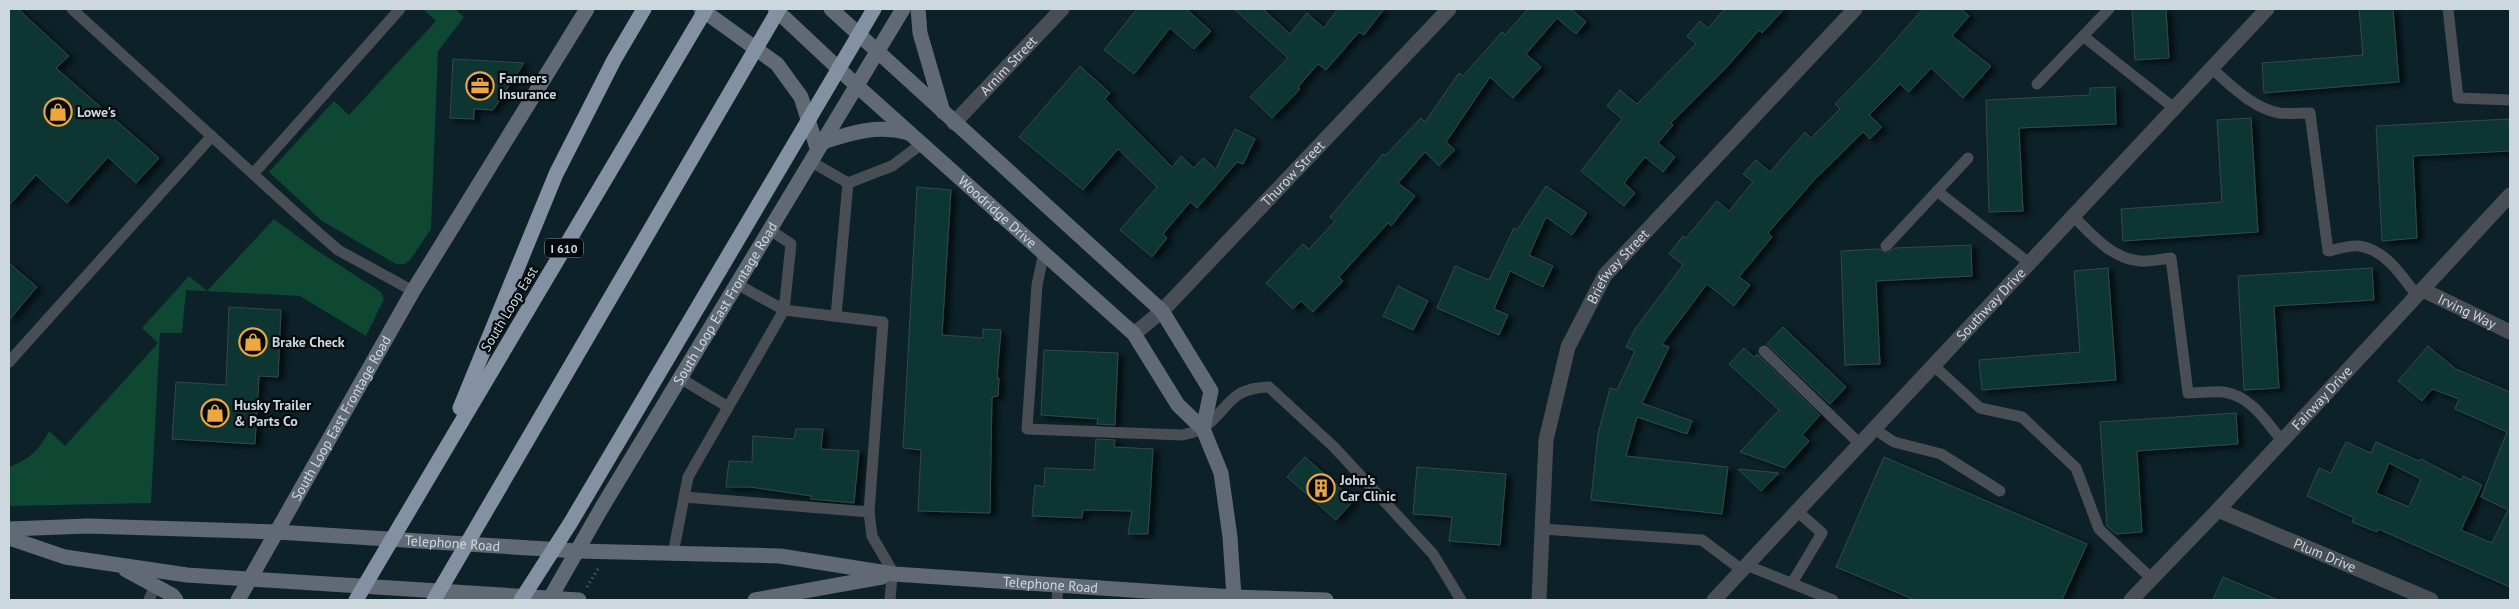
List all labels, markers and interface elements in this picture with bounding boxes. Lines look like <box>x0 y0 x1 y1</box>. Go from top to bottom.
street label: Arnim Street <box>976 32 1041 99</box>
place label: Farmers Insurance <box>499 69 556 103</box>
office icon: Farmers Insurance <box>465 71 495 101</box>
shop icon: Lowe's <box>43 97 73 127</box>
place label: Lowe's <box>77 103 116 121</box>
street label: Thurow Street <box>1257 136 1329 210</box>
street label: Woodridge Drive <box>954 172 1041 252</box>
street label: South Loop East Frontage Road <box>669 219 781 388</box>
street label: Briefway Street <box>1583 225 1653 307</box>
road number: I 610 <box>545 238 583 258</box>
street label: South Loop East <box>476 263 542 355</box>
street label: Southway Drive <box>1952 264 2029 345</box>
street label: Irving Way <box>2435 290 2500 333</box>
shop icon: Brake Check <box>238 327 268 357</box>
street label: South Loop East Frontage Road <box>287 332 395 504</box>
place label: Brake Check <box>272 333 345 351</box>
street label: Fairway Drive <box>2288 362 2356 434</box>
place label: Husky Trailer & Parts Co <box>234 396 311 430</box>
shop icon: Husky Trailer & Parts Co <box>200 398 230 428</box>
place label: John’s Car Clinic <box>1339 471 1396 505</box>
building icon: John’s Car Clinic <box>1306 473 1336 503</box>
street label: Telephone Road <box>404 531 501 555</box>
street label: Plum Drive <box>2291 534 2359 576</box>
street label: Telephone Road <box>1002 572 1099 597</box>

